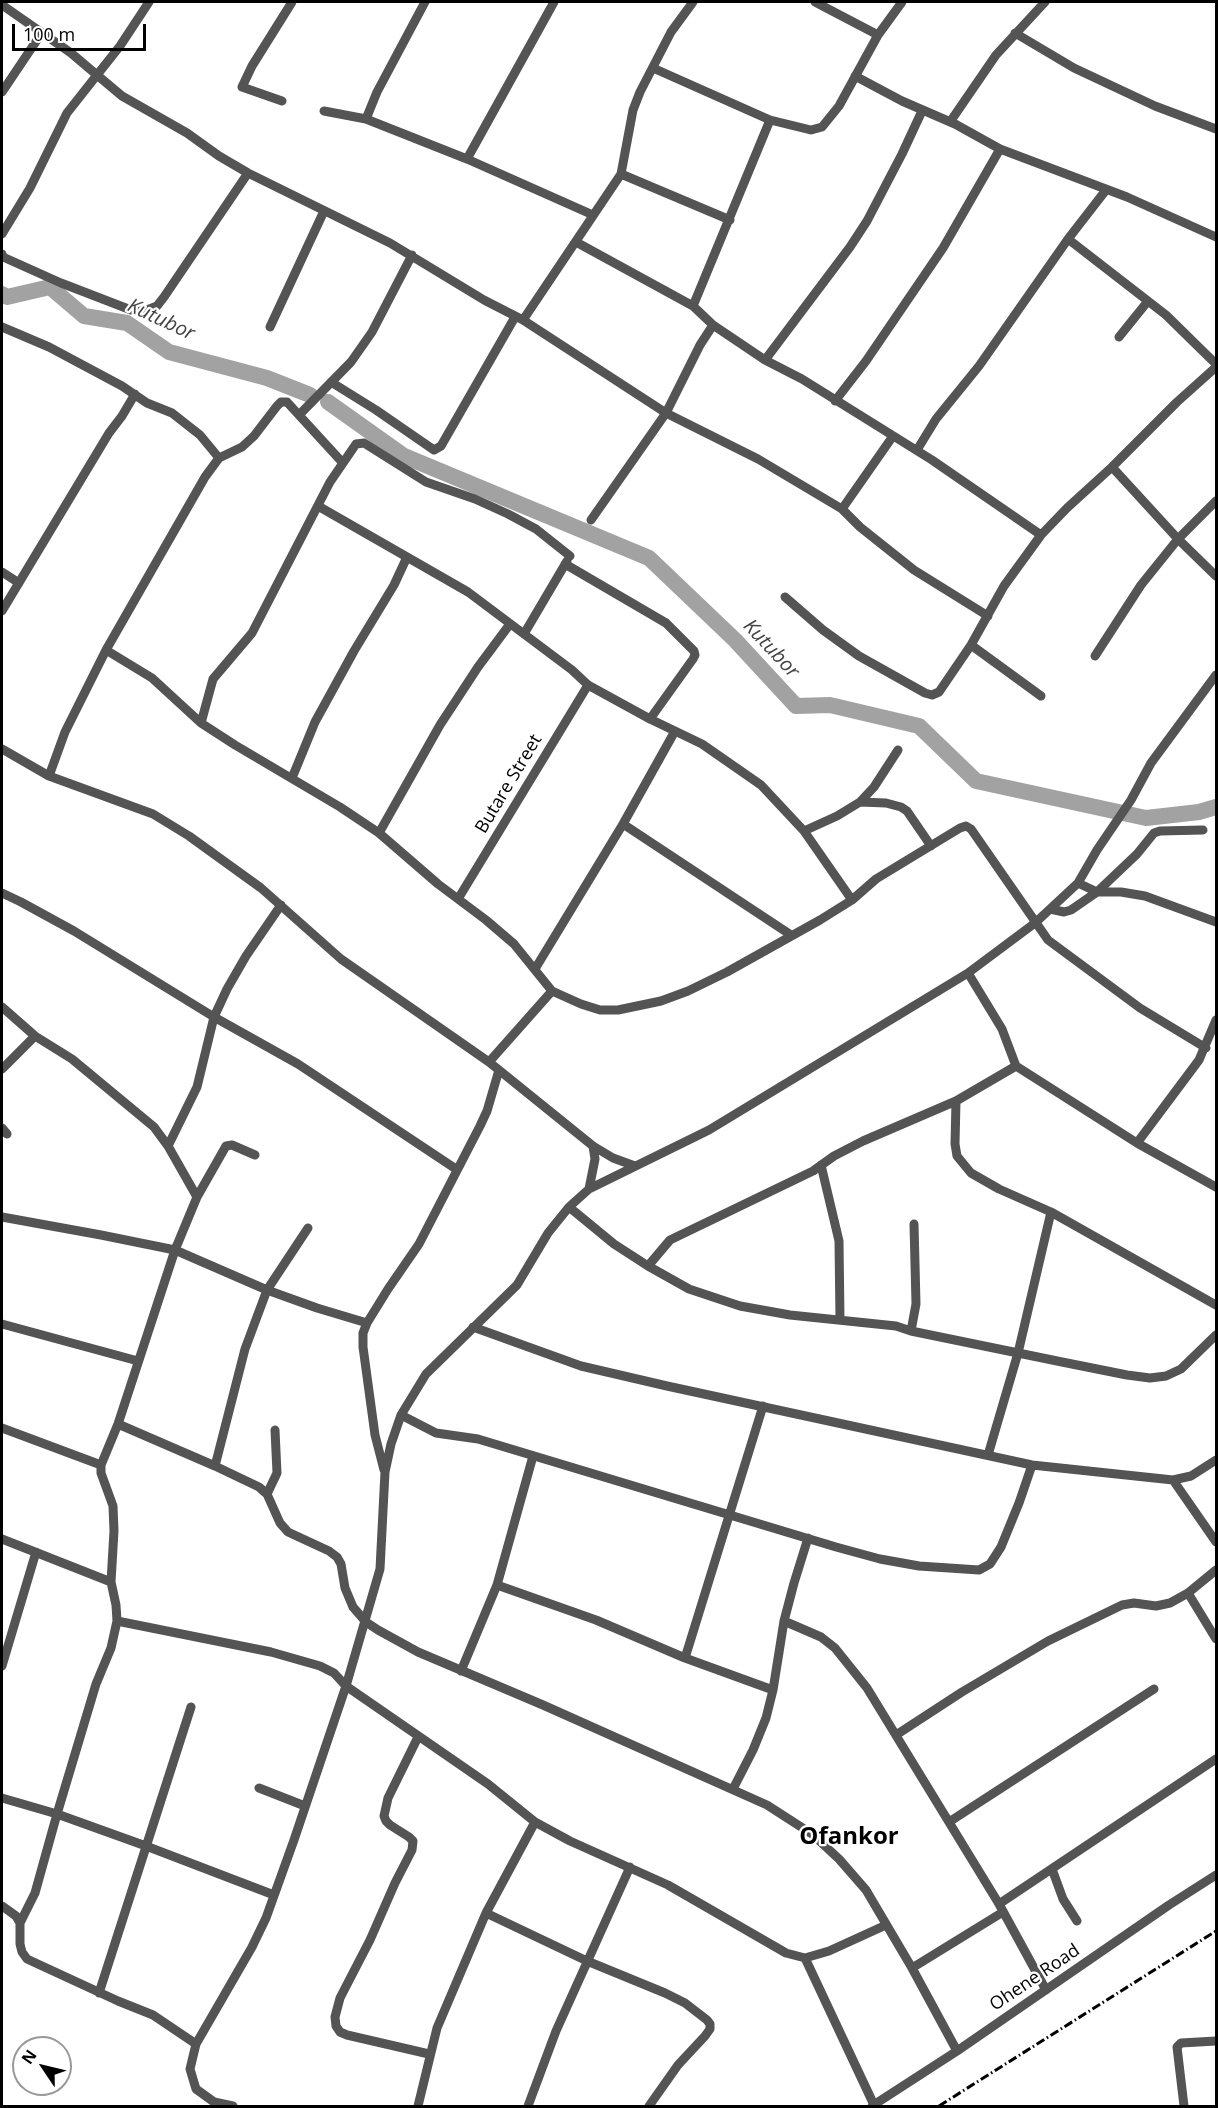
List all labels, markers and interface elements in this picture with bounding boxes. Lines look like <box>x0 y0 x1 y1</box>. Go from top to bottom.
scale bar <box>15 12 148 50</box>
text: 100 m <box>23 22 75 46</box>
water label: Kutubor <box>124 294 198 346</box>
water label: Kutubor <box>738 615 804 683</box>
street label: Butare Street <box>471 731 547 837</box>
district label: Ofankor <box>799 1823 899 1851</box>
street label: Ohene Road <box>986 1940 1084 2016</box>
north arrow <box>12 2036 72 2096</box>
text: N <box>16 2045 42 2068</box>

